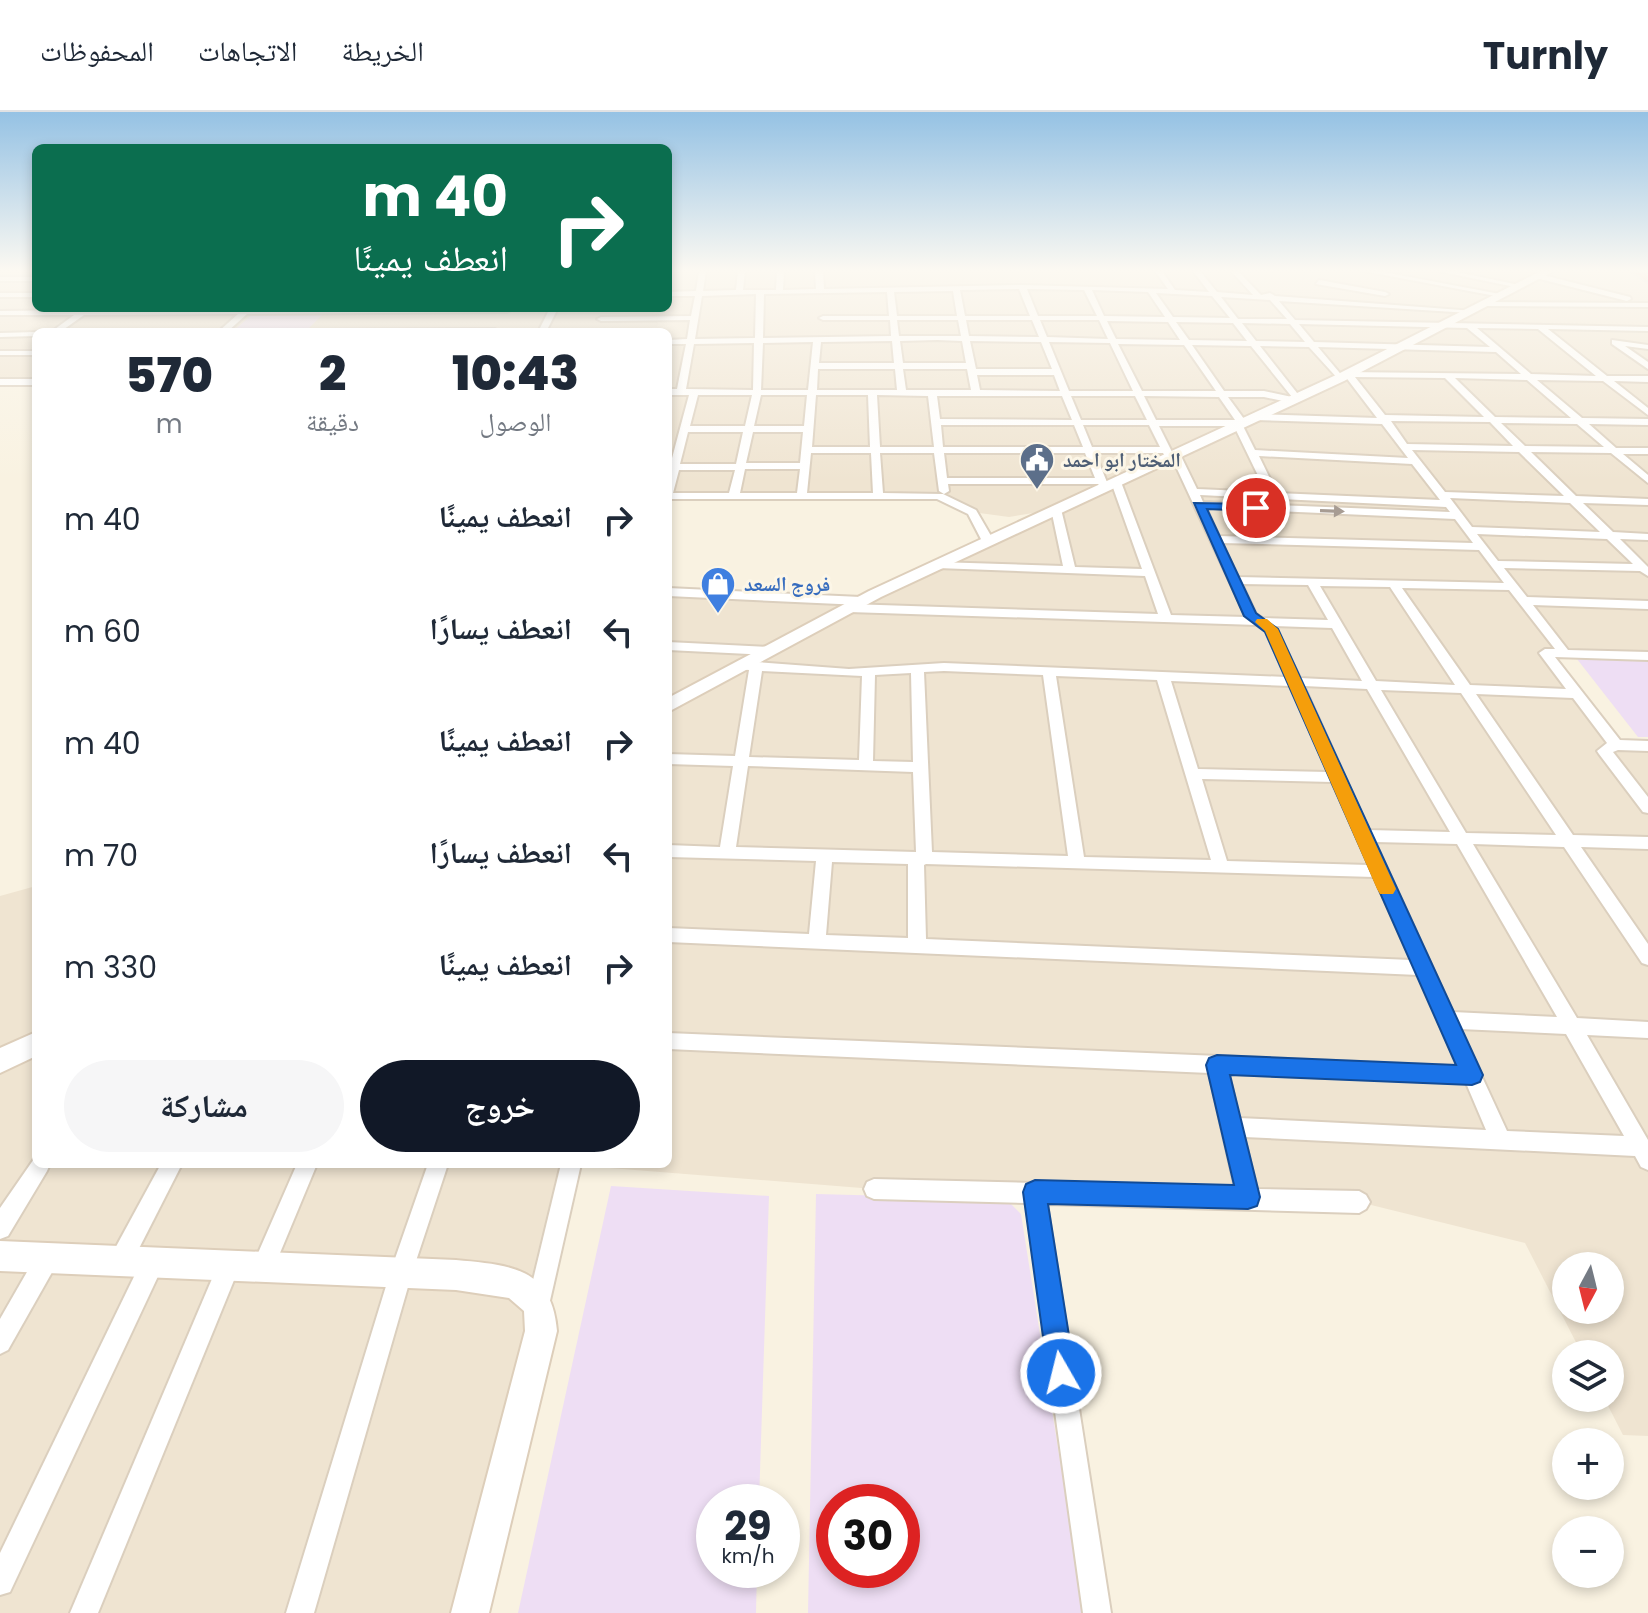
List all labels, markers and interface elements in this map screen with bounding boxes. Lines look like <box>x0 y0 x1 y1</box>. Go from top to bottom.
text: Turnly <box>1483 29 1608 82</box>
text: المحفوظات <box>40 32 154 71</box>
text: الاتجاهات <box>198 32 297 71</box>
text: الخريطة <box>341 32 424 71</box>
text: 40 m <box>362 157 508 236</box>
icon: right <box>536 176 640 280</box>
text: انعطف يمينًا <box>353 233 508 284</box>
text: 2 <box>319 340 346 407</box>
text: 10:43 <box>452 340 579 407</box>
text: 570 <box>125 342 213 409</box>
text: دقيقة <box>306 404 359 440</box>
text: الوصول <box>480 404 551 440</box>
text: m <box>156 406 182 442</box>
public building icon: المختار ابو احمد <box>1018 441 1056 491</box>
place label: المختار ابو احمد <box>1063 446 1181 474</box>
pin <box>1222 474 1290 542</box>
icon: arrive <box>1234 486 1278 530</box>
text: انعطف يمينًا <box>438 495 572 538</box>
text: 40 m <box>64 498 141 541</box>
icon: right <box>596 498 640 542</box>
one-way arrow <box>1320 504 1345 517</box>
shop icon: فروج السعد <box>699 565 737 615</box>
place label: فروج السعد <box>744 570 830 598</box>
text: انعطف يسارًا <box>430 607 572 650</box>
text: 60 m <box>64 610 141 653</box>
icon: left <box>596 610 640 654</box>
text: انعطف يمينًا <box>438 719 572 762</box>
text: 40 m <box>64 722 141 765</box>
icon: right <box>596 722 640 766</box>
text: انعطف يسارًا <box>430 831 572 874</box>
text: 70 m <box>64 834 138 877</box>
icon: left <box>596 834 640 878</box>
text: انعطف يمينًا <box>438 943 572 986</box>
text: 330 m <box>64 946 157 989</box>
icon: right <box>596 946 640 990</box>
button: مشاركة <box>64 1060 344 1152</box>
button: خروج <box>360 1060 640 1152</box>
north arrow <box>1552 1252 1624 1324</box>
map controls <box>1552 1252 1624 1588</box>
position arrow <box>1019 1331 1103 1415</box>
button: layers <box>1552 1340 1624 1412</box>
button: + <box>1552 1428 1624 1500</box>
speed limit sign: 30 <box>816 1484 920 1588</box>
text: 29 <box>724 1498 772 1554</box>
button: − <box>1552 1516 1624 1588</box>
text: km/h <box>721 1542 775 1570</box>

